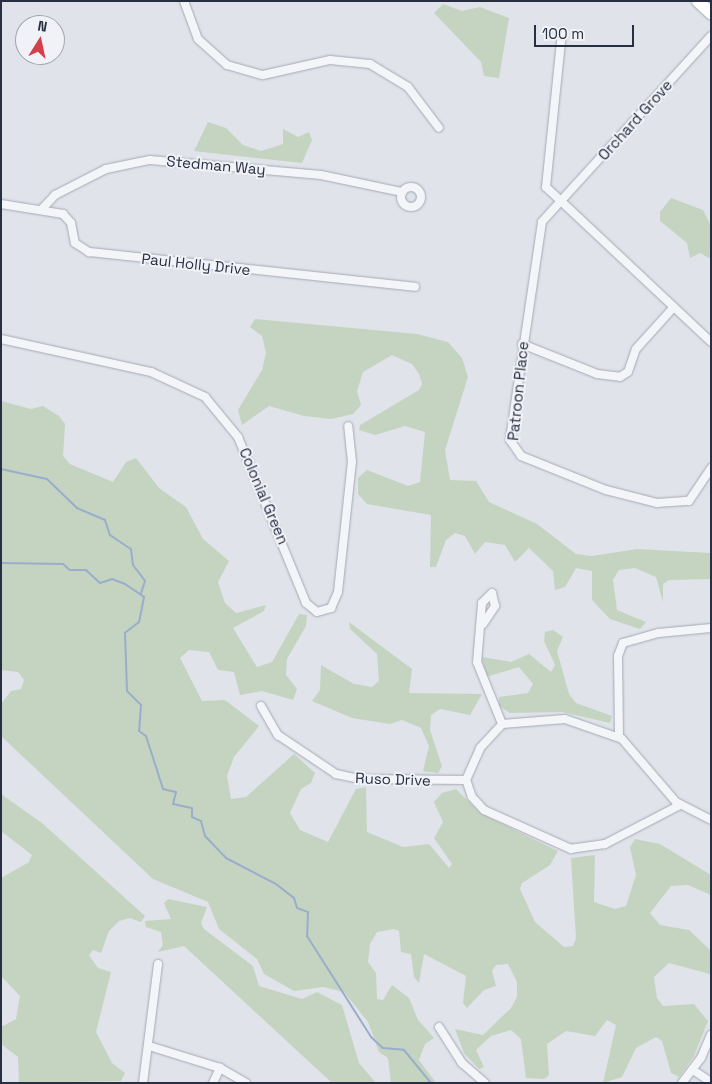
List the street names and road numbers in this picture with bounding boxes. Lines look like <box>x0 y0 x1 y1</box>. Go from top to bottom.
street label: Orchard Grove <box>594 76 676 164</box>
street label: Stedman Way <box>166 152 266 178</box>
street label: Paul Holly Drive <box>141 249 251 279</box>
street label: Patroon Place <box>504 340 532 442</box>
street label: Colonial Green <box>236 445 292 547</box>
street label: Ruso Drive <box>355 769 431 789</box>

